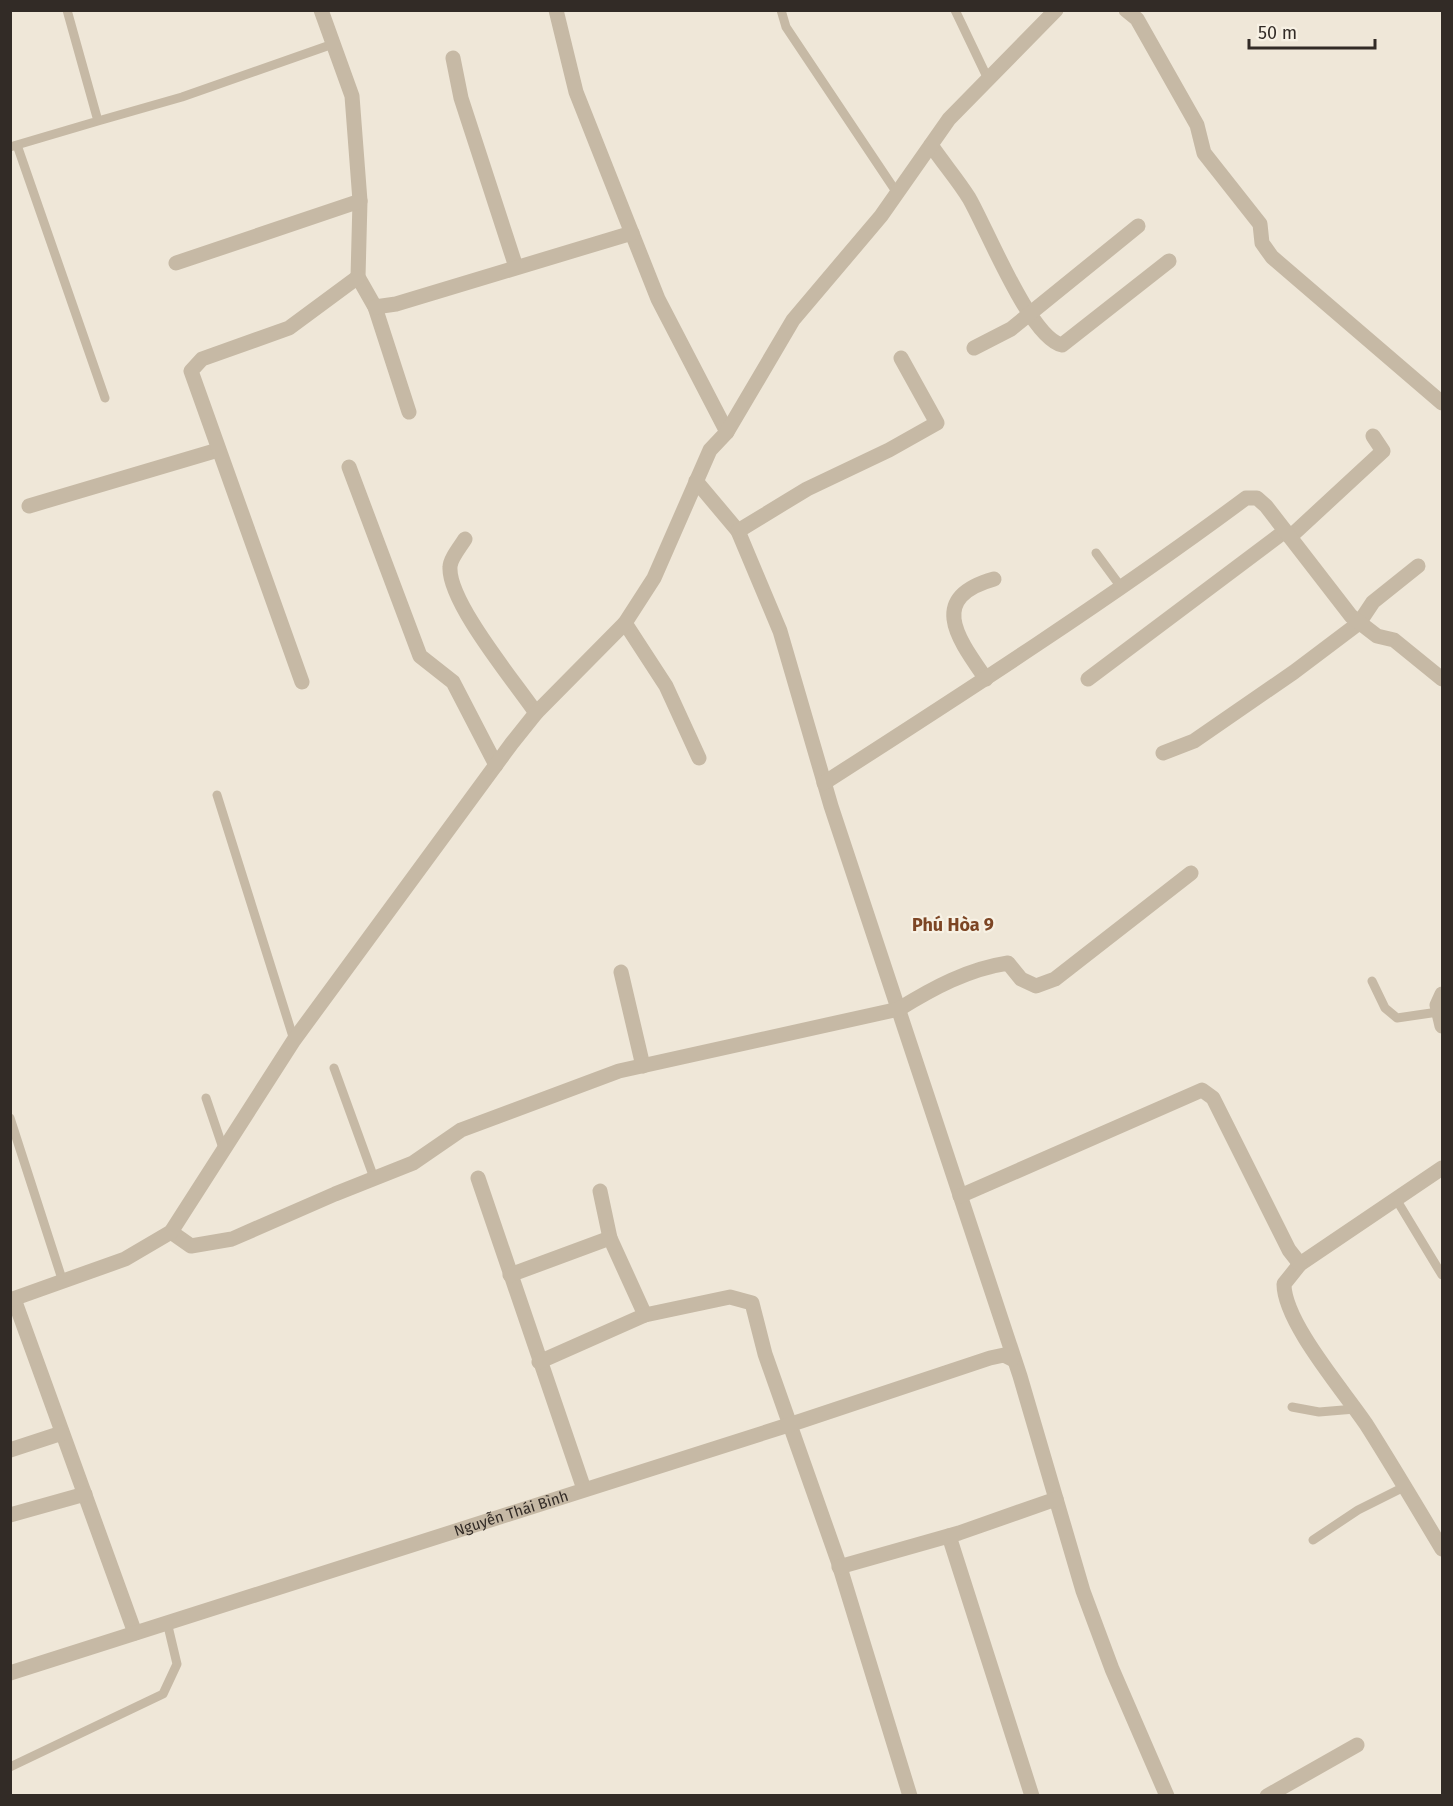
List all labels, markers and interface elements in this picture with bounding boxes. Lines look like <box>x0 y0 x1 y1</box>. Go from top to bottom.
scale bar <box>1249 12 1375 50</box>
text: 50 m <box>1258 22 1297 44</box>
district label: Phú Hòa 9 <box>912 914 994 936</box>
street label: Nguyễn Thái Bình <box>452 1487 571 1540</box>

